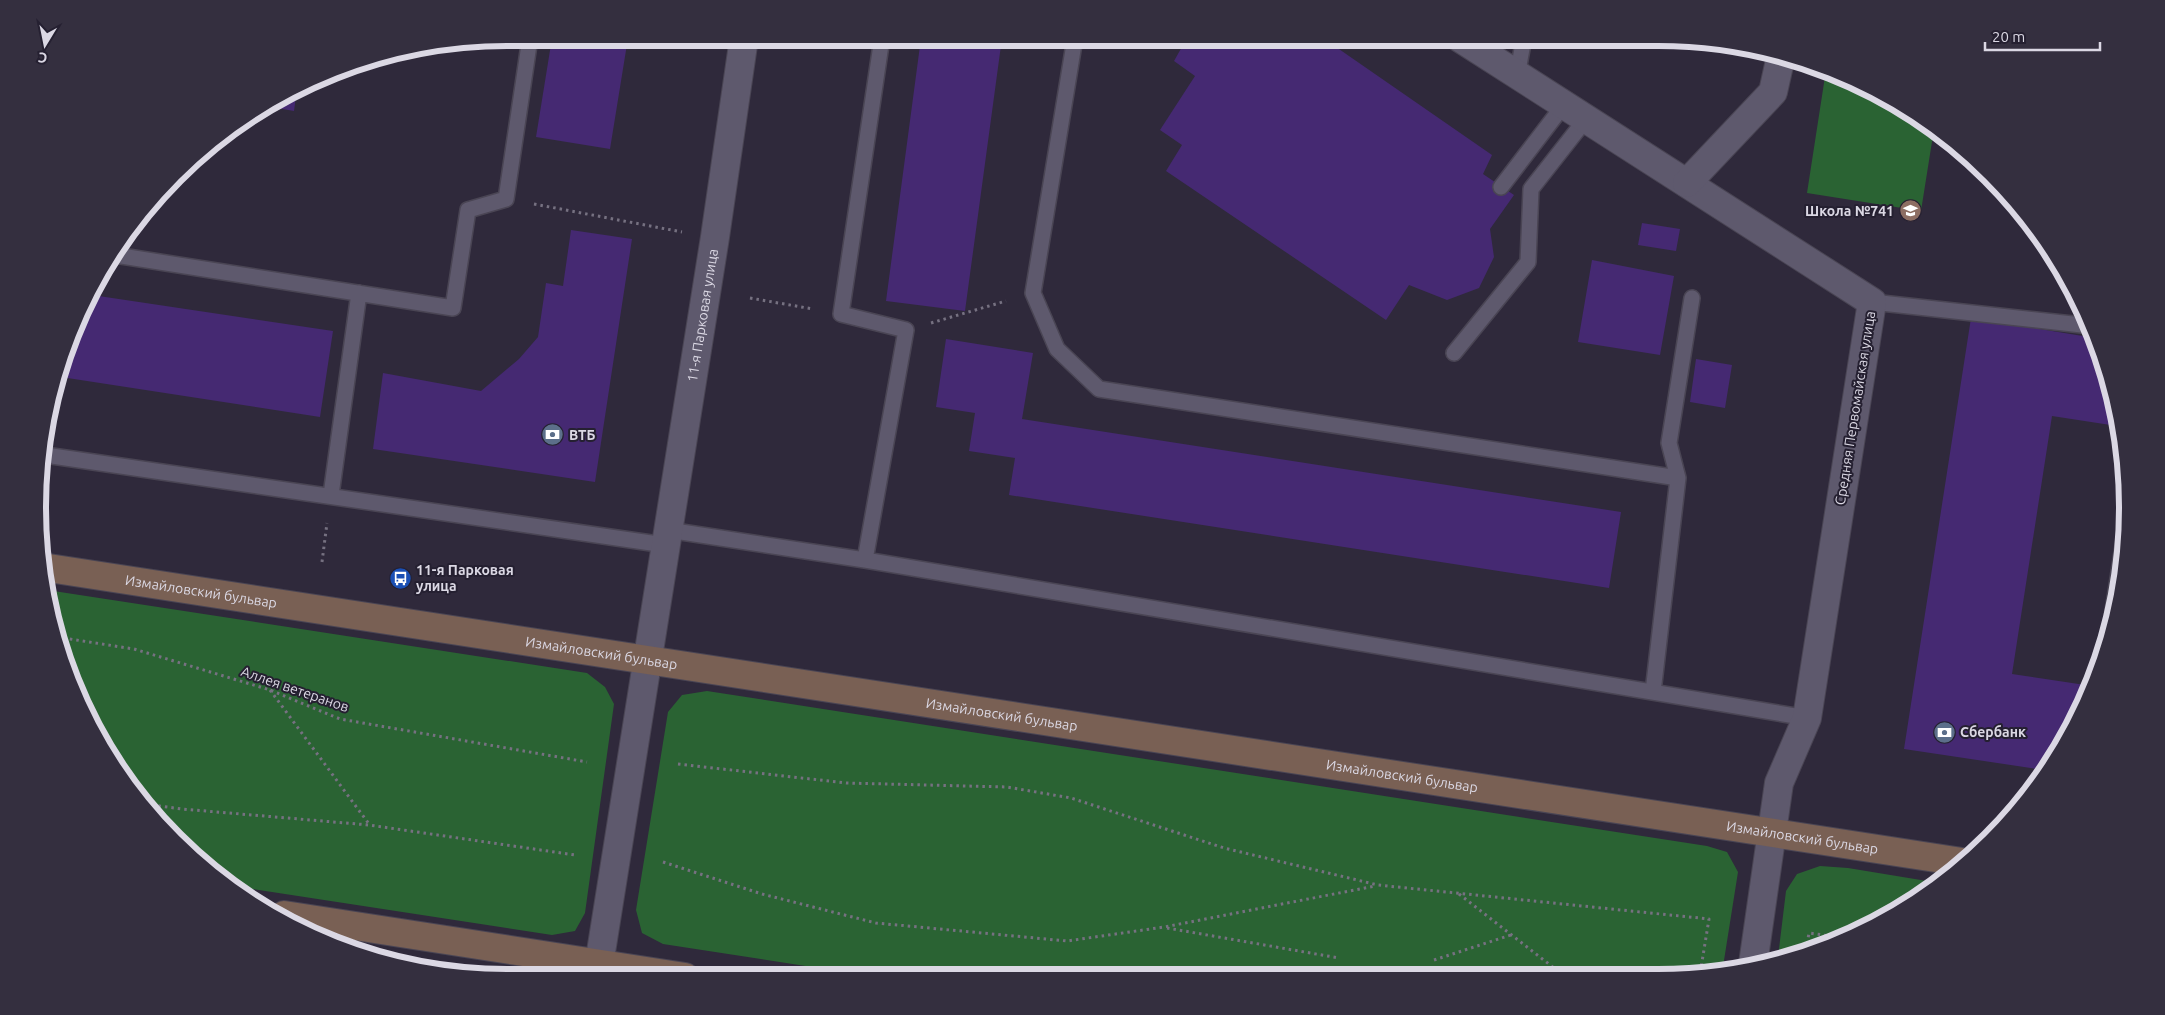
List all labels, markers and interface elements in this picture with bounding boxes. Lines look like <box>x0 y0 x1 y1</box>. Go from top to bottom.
north arrow <box>20 20 70 70</box>
scale bar <box>1985 20 2100 52</box>
text: 20 m <box>1992 28 2025 45</box>
text: С <box>37 49 49 66</box>
school or university icon: Школа №741 <box>1898 199 1922 223</box>
place label: Школа №741 <box>1805 203 1894 219</box>
street label: 11-я Парковая улица <box>684 247 721 383</box>
street label: Средняя Первомайская улица <box>1832 310 1878 506</box>
bank icon: ВТБ <box>541 423 565 447</box>
place label: ВТБ <box>569 427 596 443</box>
place label: 11-я Парковая улица <box>416 562 514 594</box>
bus stop icon: 11-я Парковая улица <box>388 566 412 590</box>
street label: Измайловский бульвар <box>124 572 278 611</box>
street label: Измайловский бульвар <box>524 633 678 673</box>
street label: Аллея ветеранов <box>239 663 351 715</box>
street label: Измайловский бульвар <box>925 695 1079 734</box>
bank icon: Сбербанк <box>1932 720 1956 744</box>
place label: Сбербанк <box>1960 724 2026 740</box>
street label: Измайловский бульвар <box>1325 756 1479 796</box>
street label: Измайловский бульвар <box>1725 818 1879 857</box>

